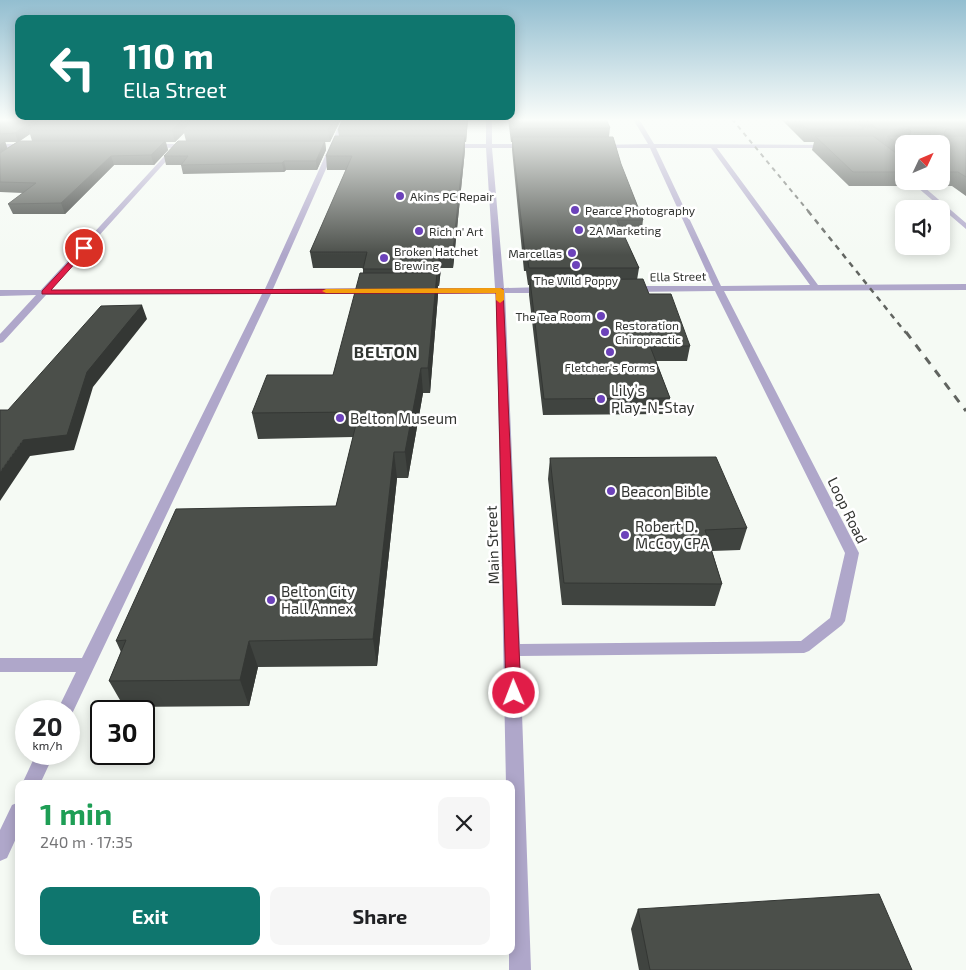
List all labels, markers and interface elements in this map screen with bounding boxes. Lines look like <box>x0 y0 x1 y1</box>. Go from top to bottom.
text: 110 m <box>123 34 214 76</box>
icon: left <box>40 35 105 100</box>
text: Ella Street <box>123 76 227 102</box>
north arrow <box>895 135 950 190</box>
map controls <box>895 135 950 255</box>
place label: Akins PC Repair <box>410 189 494 203</box>
marker: Akins PC Repair <box>394 190 406 202</box>
button: sound <box>895 200 950 255</box>
place label: Pearce Photography <box>585 203 696 217</box>
marker: Pearce Photography <box>569 204 581 216</box>
place label: 2A Marketing <box>589 223 661 237</box>
place label: Rich n' Art <box>429 224 484 238</box>
marker: 2A Marketing <box>573 224 585 236</box>
marker: Rich n' Art <box>413 225 425 237</box>
pin <box>63 227 105 269</box>
icon: arrive <box>70 234 98 262</box>
place label: Broken Hatchet Brewing <box>394 244 478 272</box>
place label: Marcellas <box>508 246 562 260</box>
marker: Marcellas <box>566 247 578 259</box>
marker: Broken Hatchet Brewing <box>378 252 390 264</box>
marker: The Wild Poppy <box>570 259 582 271</box>
street label: Ella Street <box>650 269 707 283</box>
place label: The Wild Poppy <box>534 273 619 287</box>
place label: The Tea Room <box>515 309 591 323</box>
marker: The Tea Room <box>595 310 607 322</box>
place label: Restoration Chiropractic <box>615 318 681 346</box>
marker: Restoration Chiropractic <box>599 326 611 338</box>
district label: BELTON <box>354 342 418 361</box>
marker: Fletcher's Forms <box>604 346 616 358</box>
place label: Fletcher's Forms <box>565 360 655 374</box>
place label: Lily’s Play-N-Stay <box>611 381 695 416</box>
marker: Lily’s Play-N-Stay <box>595 393 607 405</box>
place label: Belton Museum <box>350 409 457 427</box>
marker: Belton Museum <box>334 412 346 424</box>
street label: Loop Road <box>824 474 872 546</box>
place label: Beacon Bible <box>621 482 708 500</box>
marker: Beacon Bible <box>605 485 617 497</box>
street label: Main Street <box>482 505 502 585</box>
place label: Robert D. McCoy CPA <box>635 517 710 552</box>
marker: Robert D. McCoy CPA <box>619 529 631 541</box>
place label: Belton City Hall Annex <box>281 582 355 617</box>
marker: Belton City Hall Annex <box>265 594 277 606</box>
position arrow <box>487 666 539 718</box>
speed limit sign: 30 <box>90 700 155 765</box>
text: 20 <box>32 711 63 741</box>
text: km/h <box>33 738 62 752</box>
text: 1 min <box>40 795 112 831</box>
button: close <box>438 797 490 849</box>
text: 240 m · 17:35 <box>40 832 133 851</box>
button: Exit <box>40 887 260 945</box>
button: Share <box>270 887 490 945</box>

